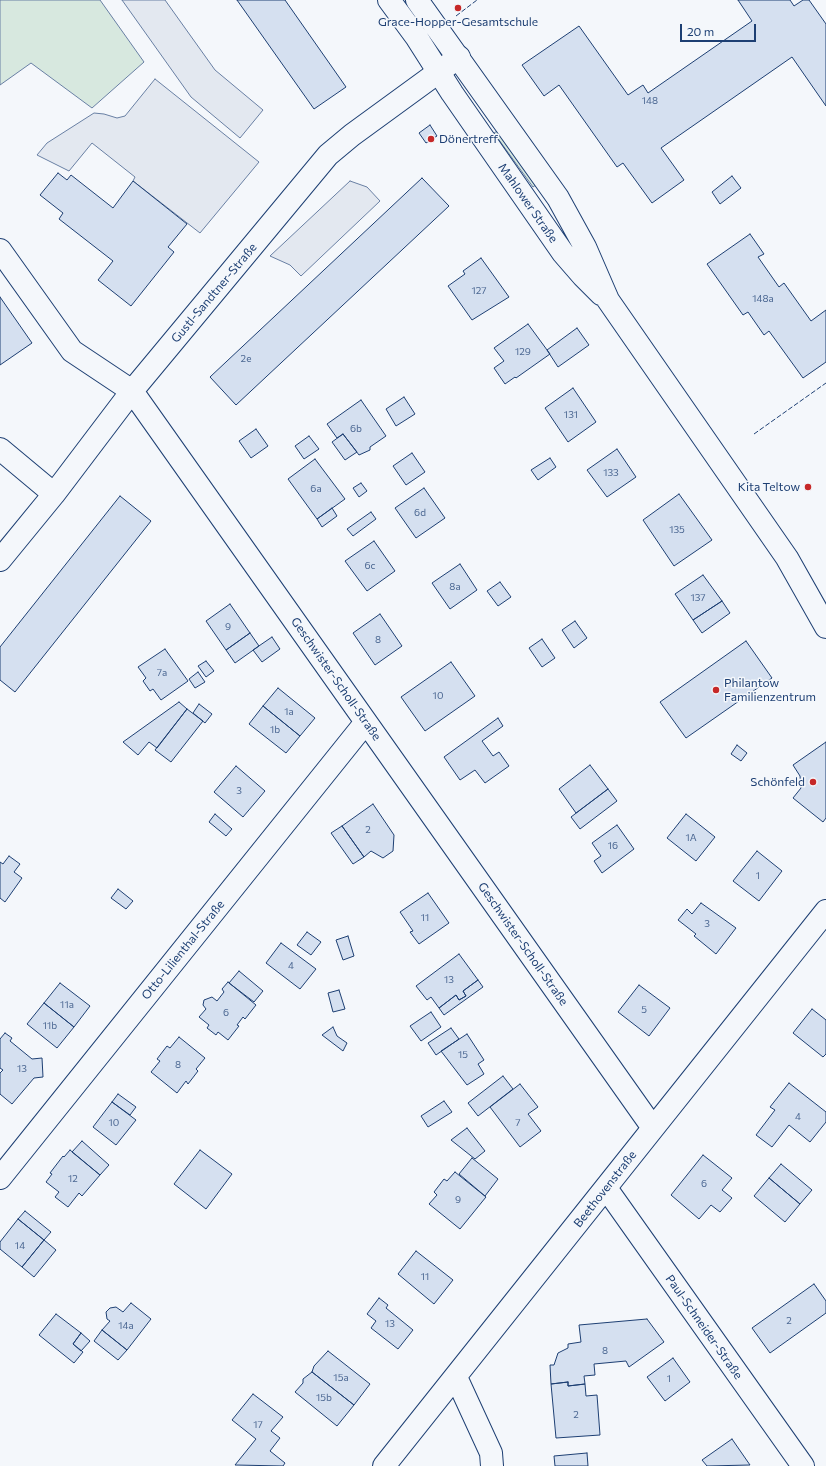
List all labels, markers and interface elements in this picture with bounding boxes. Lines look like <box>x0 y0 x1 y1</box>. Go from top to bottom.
marker: Grace-Hopper-Gesamtschule <box>453 3 463 13</box>
place label: Grace-Hopper-Gesamtschule <box>378 15 538 29</box>
scale bar <box>682 16 758 42</box>
text: 20 m <box>687 24 714 38</box>
house number: 148 <box>642 95 658 107</box>
place label: Dönertreff <box>439 132 498 146</box>
marker: Dönertreff <box>426 134 436 144</box>
street label: Mahlower Straße <box>495 160 561 246</box>
street label: Gustl-Sandtner-Straße <box>168 240 260 346</box>
house number: 127 <box>471 285 487 297</box>
house number: 148a <box>752 293 774 305</box>
house number: 129 <box>515 346 531 358</box>
house number: 2e <box>241 353 251 365</box>
house number: 131 <box>564 409 578 421</box>
house number: 6b <box>350 423 362 435</box>
house number: 133 <box>603 467 619 479</box>
place label: Kita Teltow <box>738 480 800 494</box>
marker: Kita Teltow <box>803 482 813 492</box>
house number: 6a <box>310 483 322 495</box>
house number: 6d <box>414 507 426 519</box>
house number: 135 <box>669 524 685 536</box>
house number: 6c <box>364 560 376 572</box>
house number: 8a <box>449 581 461 593</box>
house number: 137 <box>690 592 706 604</box>
street label: Geschwister-Scholl-Straße <box>288 615 384 743</box>
house number: 9 <box>225 621 231 633</box>
house number: 8 <box>375 634 381 646</box>
house number: 7a <box>157 667 167 679</box>
place label: Philantow Familienzentrum <box>724 676 816 704</box>
marker: Philantow Familienzentrum <box>711 685 721 695</box>
house number: 10 <box>433 690 443 702</box>
house number: 1a <box>284 706 294 718</box>
house number: 1b <box>270 724 280 736</box>
place label: Schönfeld <box>750 775 805 789</box>
marker: Schönfeld <box>808 777 818 787</box>
house number: 3 <box>236 785 242 797</box>
house number: 2 <box>365 824 371 836</box>
house number: 1A <box>685 832 697 844</box>
house number: 16 <box>608 840 618 852</box>
house number: 1 <box>756 870 760 882</box>
street label: Geschwister-Scholl-Straße <box>475 880 571 1008</box>
street label: Otto-Lilienthal-Straße <box>138 897 228 1003</box>
house number: 11 <box>421 912 429 924</box>
house number: 3 <box>704 918 710 930</box>
house number: 4 <box>288 960 294 972</box>
house number: 13 <box>444 974 454 986</box>
house number: 11a <box>60 999 74 1011</box>
house number: 5 <box>641 1004 647 1016</box>
house number: 6 <box>223 1007 229 1019</box>
house number: 11b <box>43 1020 57 1032</box>
house number: 15 <box>458 1049 468 1061</box>
house number: 8 <box>175 1059 181 1071</box>
house number: 13 <box>17 1063 27 1075</box>
house number: 4 <box>795 1111 801 1123</box>
house number: 10 <box>109 1117 119 1129</box>
house number: 7 <box>515 1117 521 1129</box>
street label: Beethovenstraße <box>571 1148 639 1230</box>
house number: 12 <box>68 1173 78 1185</box>
house number: 6 <box>701 1178 707 1190</box>
house number: 9 <box>455 1194 461 1206</box>
house number: 14 <box>15 1240 25 1252</box>
house number: 11 <box>421 1271 429 1283</box>
street label: Paul-Schneider-Straße <box>662 1272 746 1382</box>
house number: 2 <box>786 1315 792 1327</box>
house number: 13 <box>385 1318 395 1330</box>
house number: 14a <box>118 1320 134 1332</box>
house number: 8 <box>602 1345 608 1357</box>
house number: 15a <box>333 1372 349 1384</box>
house number: 1 <box>667 1373 671 1385</box>
house number: 15b <box>316 1392 332 1404</box>
house number: 2 <box>573 1409 579 1421</box>
house number: 17 <box>253 1419 263 1431</box>

